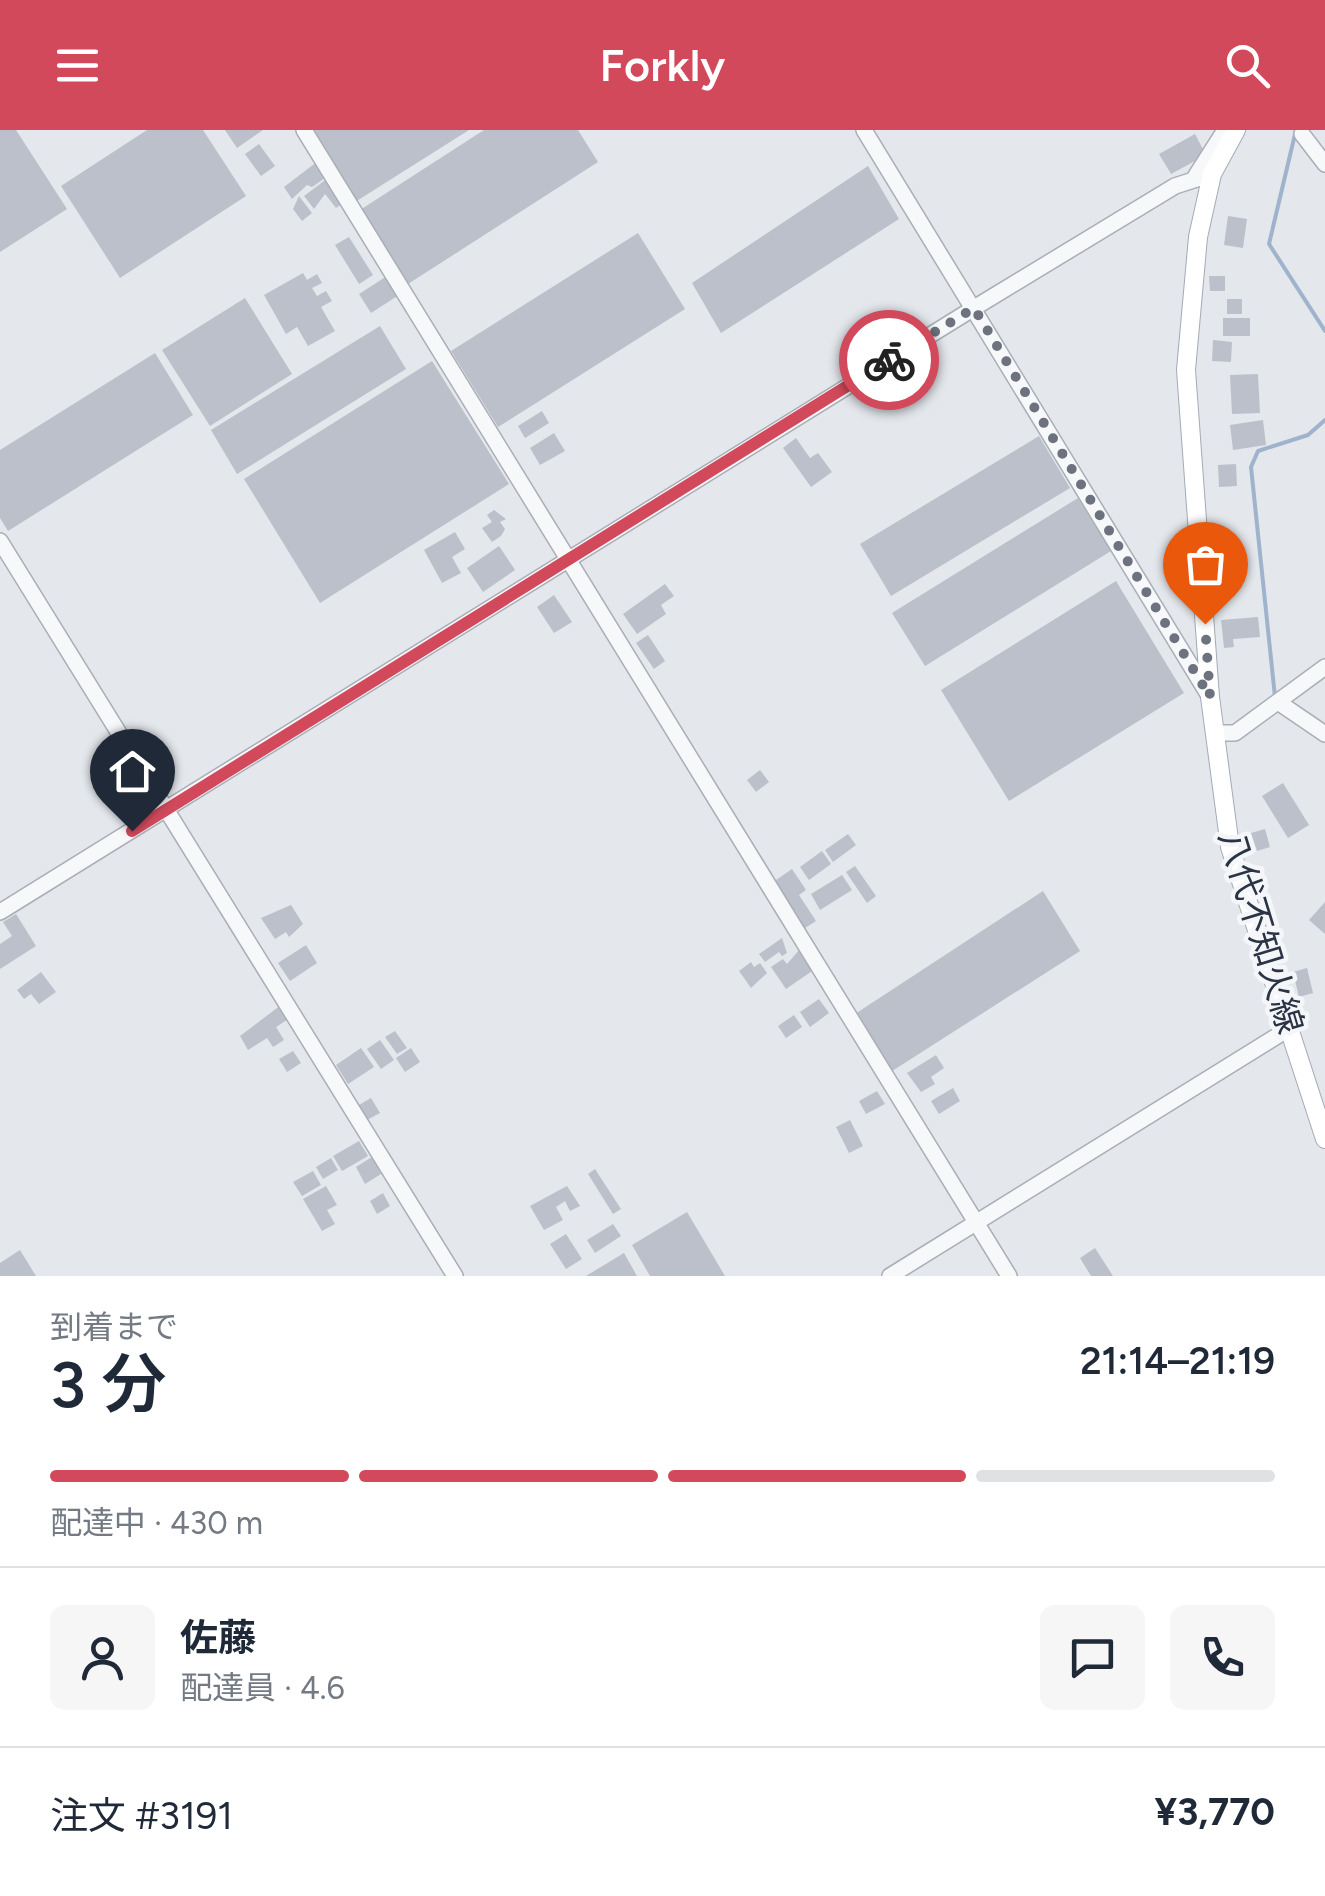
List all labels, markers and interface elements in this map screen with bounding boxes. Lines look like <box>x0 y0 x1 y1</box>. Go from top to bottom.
icon: menu <box>50 38 105 93</box>
text: Forkly <box>600 38 725 92</box>
icon: search <box>1220 38 1275 93</box>
courier <box>839 310 939 410</box>
icon: bike <box>862 333 917 388</box>
pin <box>1163 522 1248 625</box>
icon: bag <box>1178 537 1233 592</box>
pin <box>90 729 175 832</box>
icon: home <box>105 744 160 799</box>
street label: 八代不知火線 <box>1210 825 1312 1039</box>
text: 到着まで <box>50 1308 178 1346</box>
text: 21:14–21:19 <box>1080 1338 1275 1384</box>
text: 3 分 <box>50 1345 166 1423</box>
text: 配達中 · 430 m <box>50 1504 263 1542</box>
button: person <box>50 1605 155 1710</box>
button: chat <box>1040 1605 1145 1710</box>
button: phone <box>1170 1605 1275 1710</box>
text: 佐藤 <box>180 1615 256 1661</box>
text: 配達員 · 4.6 <box>180 1669 345 1707</box>
text: ¥3,770 <box>1155 1789 1275 1835</box>
text: 注文 #3191 <box>50 1793 233 1839</box>

